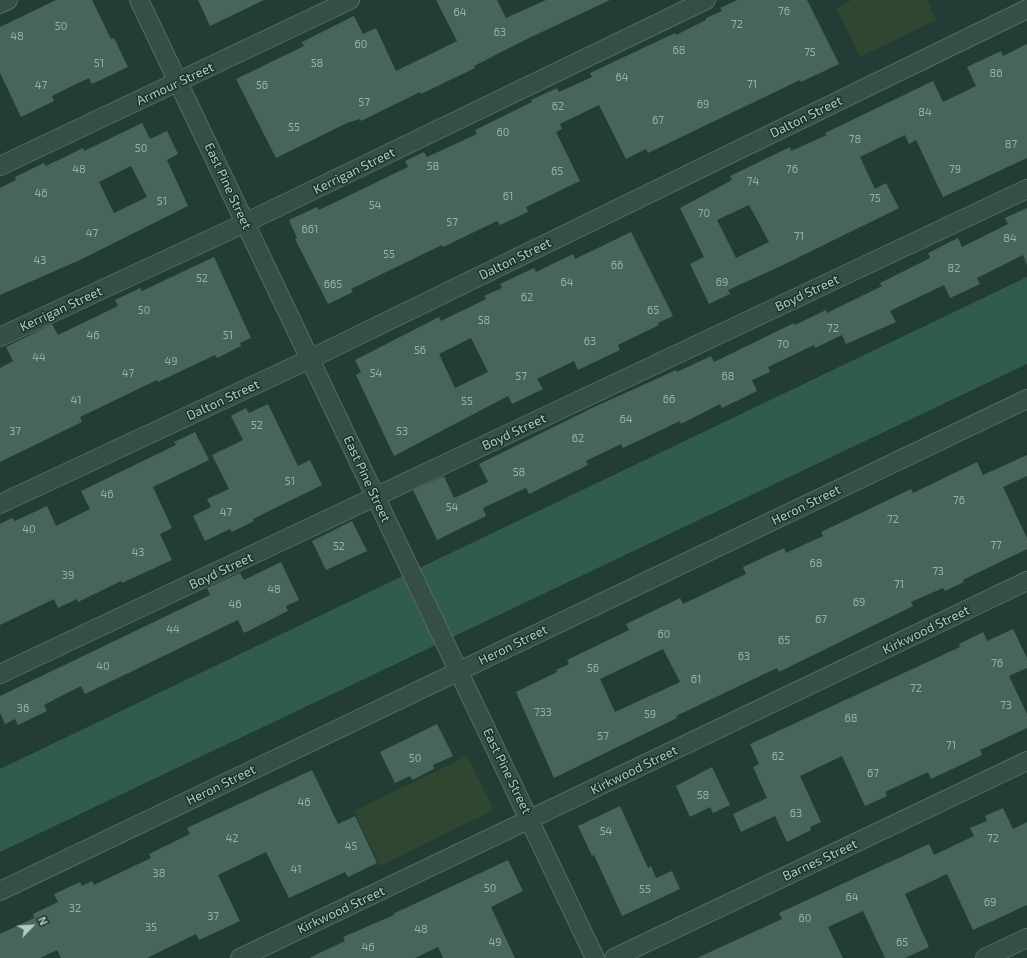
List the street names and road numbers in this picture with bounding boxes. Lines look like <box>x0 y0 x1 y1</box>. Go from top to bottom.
street label: Armour Street <box>134 59 216 109</box>
street label: Dalton Street <box>767 93 845 141</box>
street label: East Pine Street <box>201 140 255 232</box>
street label: Kerrigan Street <box>311 144 397 198</box>
street label: Dalton Street <box>476 235 554 283</box>
street label: Boyd Street <box>773 271 841 315</box>
street label: Kerrigan Street <box>17 283 105 335</box>
street label: Dalton Street <box>184 376 262 424</box>
street label: Boyd Street <box>480 410 548 454</box>
street label: East Pine Street <box>340 433 394 525</box>
street label: Heron Street <box>769 482 843 528</box>
street label: Boyd Street <box>187 549 255 593</box>
street label: Kirkwood Street <box>880 602 972 658</box>
street label: Heron Street <box>476 622 550 668</box>
street label: East Pine Street <box>480 726 534 816</box>
street label: Kirkwood Street <box>588 742 680 798</box>
street label: Heron Street <box>184 762 258 808</box>
street label: Barnes Street <box>780 836 860 884</box>
street label: Kirkwood Street <box>295 883 387 937</box>

